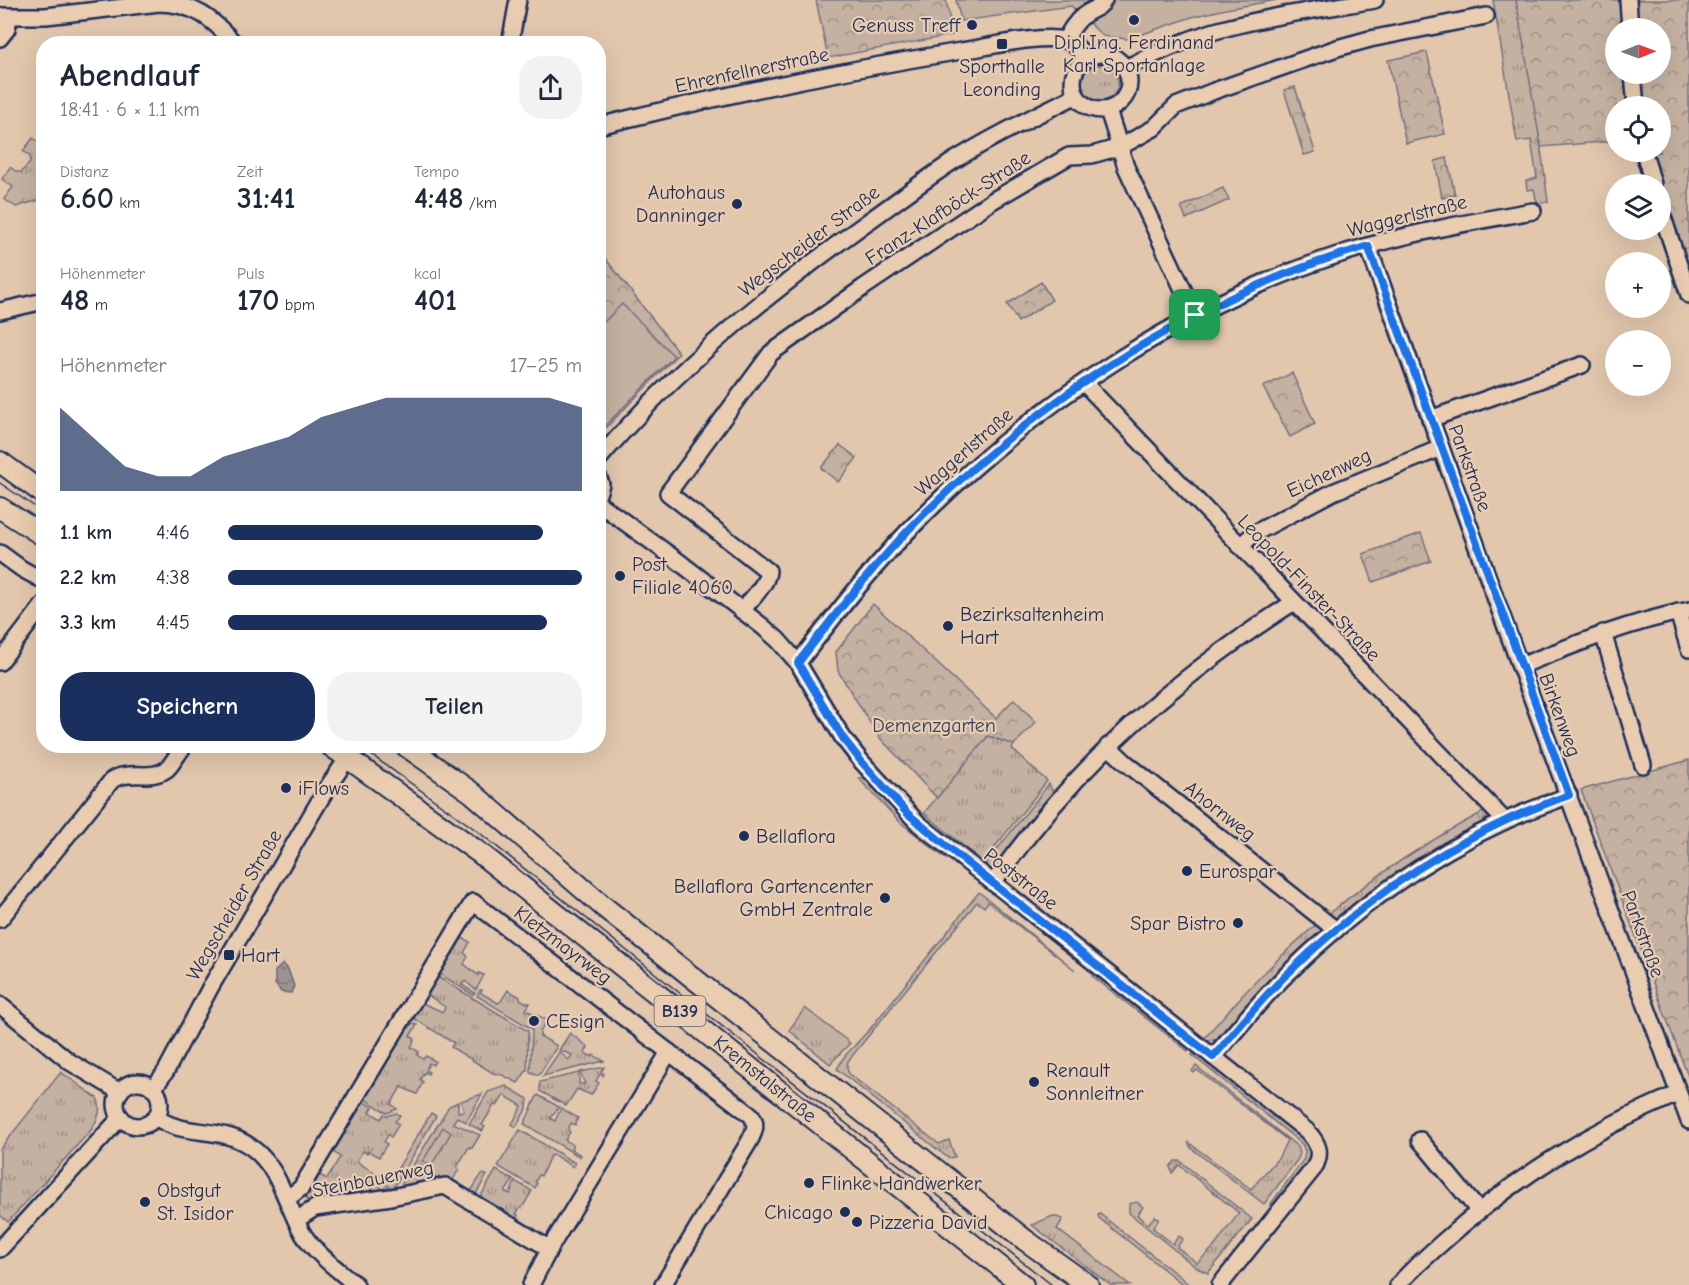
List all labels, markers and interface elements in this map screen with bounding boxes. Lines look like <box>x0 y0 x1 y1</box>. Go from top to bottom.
marker: Dipl.Ing. Ferdinand Karl Sportanlage <box>1127 13 1141 27</box>
place label: Genuss Treff <box>852 14 961 37</box>
marker: Genuss Treff <box>965 18 979 32</box>
north arrow <box>1605 18 1671 84</box>
map controls <box>1605 18 1671 396</box>
place label: Dipl.Ing. Ferdinand Karl Sportanlage <box>1054 31 1214 77</box>
marker: Sporthalle Leonding <box>995 37 1009 51</box>
street label: Ehrenfellnerstraße <box>673 42 831 98</box>
place label: Sporthalle Leonding <box>959 55 1045 101</box>
text: Abendlauf <box>60 56 199 94</box>
button: share <box>519 56 582 119</box>
button: locate <box>1605 96 1671 162</box>
text: 18:41 · 6 × 1.1 km <box>60 98 200 121</box>
street label: Franz-Klafböck-Straße <box>861 146 1035 270</box>
text: Distanz <box>60 163 109 181</box>
text: Zeit <box>237 163 263 181</box>
text: Tempo <box>414 163 459 181</box>
button: layers <box>1605 174 1671 240</box>
text: 6.60 <box>60 181 114 216</box>
text: 31:41 <box>237 181 296 216</box>
text: 4:48 <box>414 181 464 216</box>
place label: Autohaus Danninger <box>636 181 725 227</box>
street label: Wegscheider Straße <box>734 181 884 301</box>
street label: Waggerlstraße <box>1345 190 1469 242</box>
text: km <box>114 194 140 212</box>
text: /km <box>464 194 497 212</box>
marker: Autohaus Danninger <box>730 197 744 211</box>
button: + <box>1605 252 1671 318</box>
text: Höhenmeter <box>60 265 145 283</box>
text: Puls <box>237 265 264 283</box>
text: kcal <box>414 265 441 283</box>
text: 48 <box>60 283 89 318</box>
text: 170 <box>237 283 279 318</box>
text: 401 <box>414 283 457 318</box>
pin <box>1169 289 1220 340</box>
text: m <box>89 296 108 314</box>
text: bpm <box>279 296 315 314</box>
icon: arrive <box>1178 298 1211 331</box>
button: − <box>1605 330 1671 396</box>
text: Höhenmeter <box>60 354 167 377</box>
text: 17–25 m <box>510 354 582 377</box>
street label: Waggerlstraße <box>910 403 1018 501</box>
street label: Parkstraße <box>1444 421 1496 515</box>
street label: Eichenweg <box>1283 444 1375 502</box>
street label: Leopold-Finster-Straße <box>1233 510 1385 666</box>
text: 1.1 km <box>60 521 112 544</box>
text: 4:46 <box>156 521 190 544</box>
place label: Post Filiale 4060 <box>632 553 733 599</box>
text: 2.2 km <box>60 566 116 589</box>
text: 4:38 <box>156 566 190 589</box>
marker: Post Filiale 4060 <box>613 569 627 583</box>
place label: Bezirksaltenheim Hart <box>960 603 1104 649</box>
text: 3.3 km <box>60 611 116 634</box>
text: 4:45 <box>156 611 190 634</box>
marker: Bezirksaltenheim Hart <box>941 619 955 633</box>
street label: Birkenweg <box>1534 670 1586 760</box>
button: Speichern <box>60 672 315 741</box>
button: Teilen <box>327 672 582 741</box>
park label: Demenzgarten <box>872 714 996 737</box>
street label: Ahornweg <box>1180 776 1260 846</box>
place label: iFlows <box>298 777 349 800</box>
marker: iFlows <box>279 781 293 795</box>
place label: Bellaflora <box>756 825 836 848</box>
street label: Wegscheider Straße <box>181 826 287 984</box>
marker: Bellaflora <box>737 829 751 843</box>
street label: Poststraße <box>980 843 1062 915</box>
place label: Eurospar <box>1199 860 1277 883</box>
marker: Eurospar <box>1180 864 1194 878</box>
place label: Bellaflora Gartencenter GmbH Zentrale <box>674 875 873 921</box>
street label: Parkstraße <box>1617 887 1669 981</box>
marker: Bellaflora Gartencenter GmbH Zentrale <box>878 891 892 905</box>
street label: Kletzmayrweg <box>510 901 616 989</box>
place label: Spar Bistro <box>1130 912 1226 935</box>
marker: Spar Bistro <box>1231 916 1245 930</box>
place label: Hart <box>241 944 281 967</box>
marker: Hart <box>222 948 236 962</box>
road number: B139 <box>654 996 706 1026</box>
place label: CEsign <box>546 1010 605 1033</box>
marker: CEsign <box>527 1014 541 1028</box>
street label: Kremstalstraße <box>709 1030 821 1128</box>
place label: Renault Sonnleitner <box>1046 1059 1143 1105</box>
marker: Renault Sonnleitner <box>1027 1075 1041 1089</box>
street label: Steinbauerweg <box>310 1156 436 1202</box>
place label: Flinke Handwerker <box>821 1172 982 1195</box>
marker: Flinke Handwerker <box>802 1176 816 1190</box>
place label: Obstgut St. Isidor <box>157 1179 233 1225</box>
marker: Obstgut St. Isidor <box>138 1195 152 1209</box>
place label: Chicago <box>764 1201 833 1224</box>
marker: Chicago <box>838 1205 852 1219</box>
place label: Pizzeria David <box>869 1211 988 1234</box>
marker: Pizzeria David <box>850 1215 864 1229</box>

